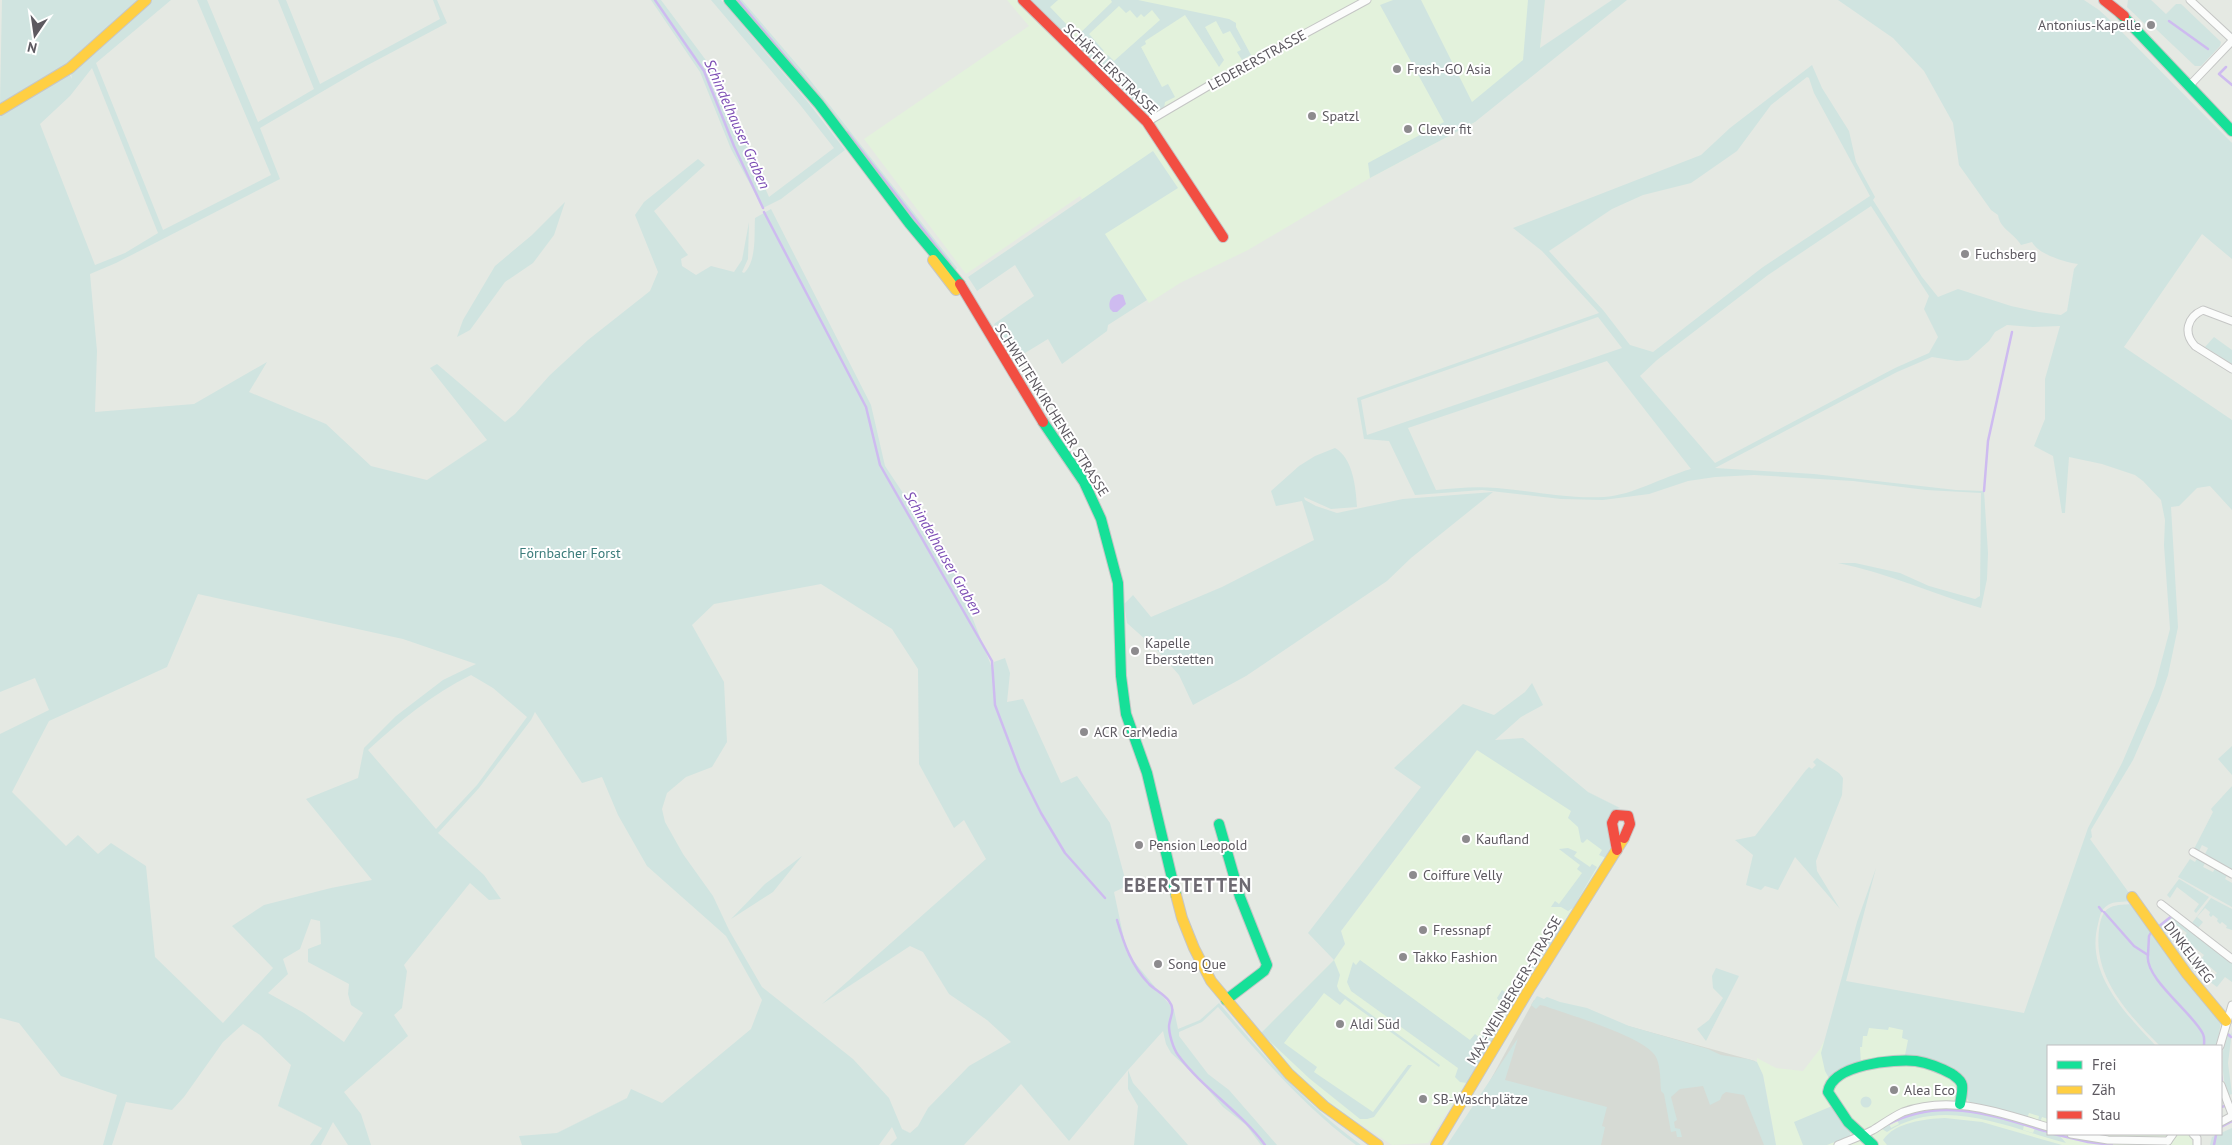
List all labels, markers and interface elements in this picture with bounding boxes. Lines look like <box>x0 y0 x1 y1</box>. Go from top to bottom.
north arrow <box>10 10 60 60</box>
place label: Antonius-Kapelle <box>2038 16 2141 34</box>
street label: SCHÄFFLERSTRASSE <box>1060 19 1162 119</box>
marker: Antonius-Kapelle <box>2145 19 2157 31</box>
street label: LEDERERSTRASSE <box>1205 26 1309 94</box>
text: N <box>26 38 39 57</box>
water label: Schindelhauser Graben <box>700 56 775 192</box>
place label: Fresh-GO Asia <box>1407 60 1491 78</box>
marker: Fresh-GO Asia <box>1391 63 1403 75</box>
place label: Spatzl <box>1322 107 1359 125</box>
marker: Spatzl <box>1306 110 1318 122</box>
place label: Clever fit <box>1418 120 1472 138</box>
marker: Clever fit <box>1402 123 1414 135</box>
place label: Fuchsberg <box>1975 245 2037 263</box>
marker: Fuchsberg <box>1959 248 1971 260</box>
street label: SCHWEITENKIRCHENER STRASSE <box>991 320 1113 500</box>
water label: Schindelhauser Graben <box>900 487 987 618</box>
park label: Förnbacher Forst <box>519 544 621 562</box>
place label: Kapelle Eberstetten <box>1145 634 1214 668</box>
marker: Kapelle Eberstetten <box>1129 645 1141 657</box>
place label: ACR CarMedia <box>1094 723 1178 741</box>
marker: ACR CarMedia <box>1078 726 1090 738</box>
place label: Kaufland <box>1476 830 1529 848</box>
marker: Kaufland <box>1460 833 1472 845</box>
place label: Pension Leopold <box>1149 836 1247 854</box>
marker: Pension Leopold <box>1133 839 1145 851</box>
place label: Coiffure Velly <box>1423 866 1503 884</box>
marker: Coiffure Velly <box>1407 869 1419 881</box>
district label: EBERSTETTEN <box>1124 873 1252 897</box>
street label: MAX-WEINBERGER-STRASSE <box>1463 912 1565 1068</box>
street label: DINKELWEG <box>2160 918 2218 986</box>
place label: Fressnapf <box>1433 921 1491 939</box>
marker: Fressnapf <box>1417 924 1429 936</box>
place label: Takko Fashion <box>1413 948 1497 966</box>
marker: Takko Fashion <box>1397 951 1409 963</box>
place label: Song Que <box>1168 955 1226 973</box>
marker: Song Que <box>1152 958 1164 970</box>
place label: Aldi Süd <box>1350 1015 1400 1033</box>
marker: Aldi Süd <box>1334 1018 1346 1030</box>
legend <box>2047 1045 2222 1135</box>
text: Frei <box>2092 1055 2117 1074</box>
text: Zäh <box>2092 1080 2116 1099</box>
place label: Alea Eco <box>1904 1081 1955 1099</box>
marker: Alea Eco <box>1888 1084 1900 1096</box>
place label: SB-Waschplätze <box>1433 1090 1528 1108</box>
marker: SB-Waschplätze <box>1417 1093 1429 1105</box>
text: Stau <box>2092 1105 2121 1124</box>

